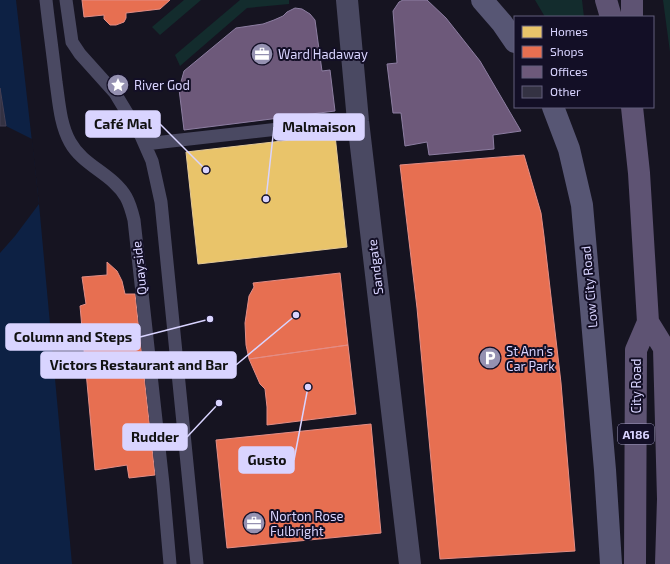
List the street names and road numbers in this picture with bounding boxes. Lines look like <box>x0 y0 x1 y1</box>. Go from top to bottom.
street label: Sandgate <box>364 238 386 296</box>
street label: Quayside <box>128 240 150 296</box>
street label: Low City Road <box>577 245 601 329</box>
street label: City Road <box>628 358 644 414</box>
road number: A186 <box>618 424 654 444</box>

